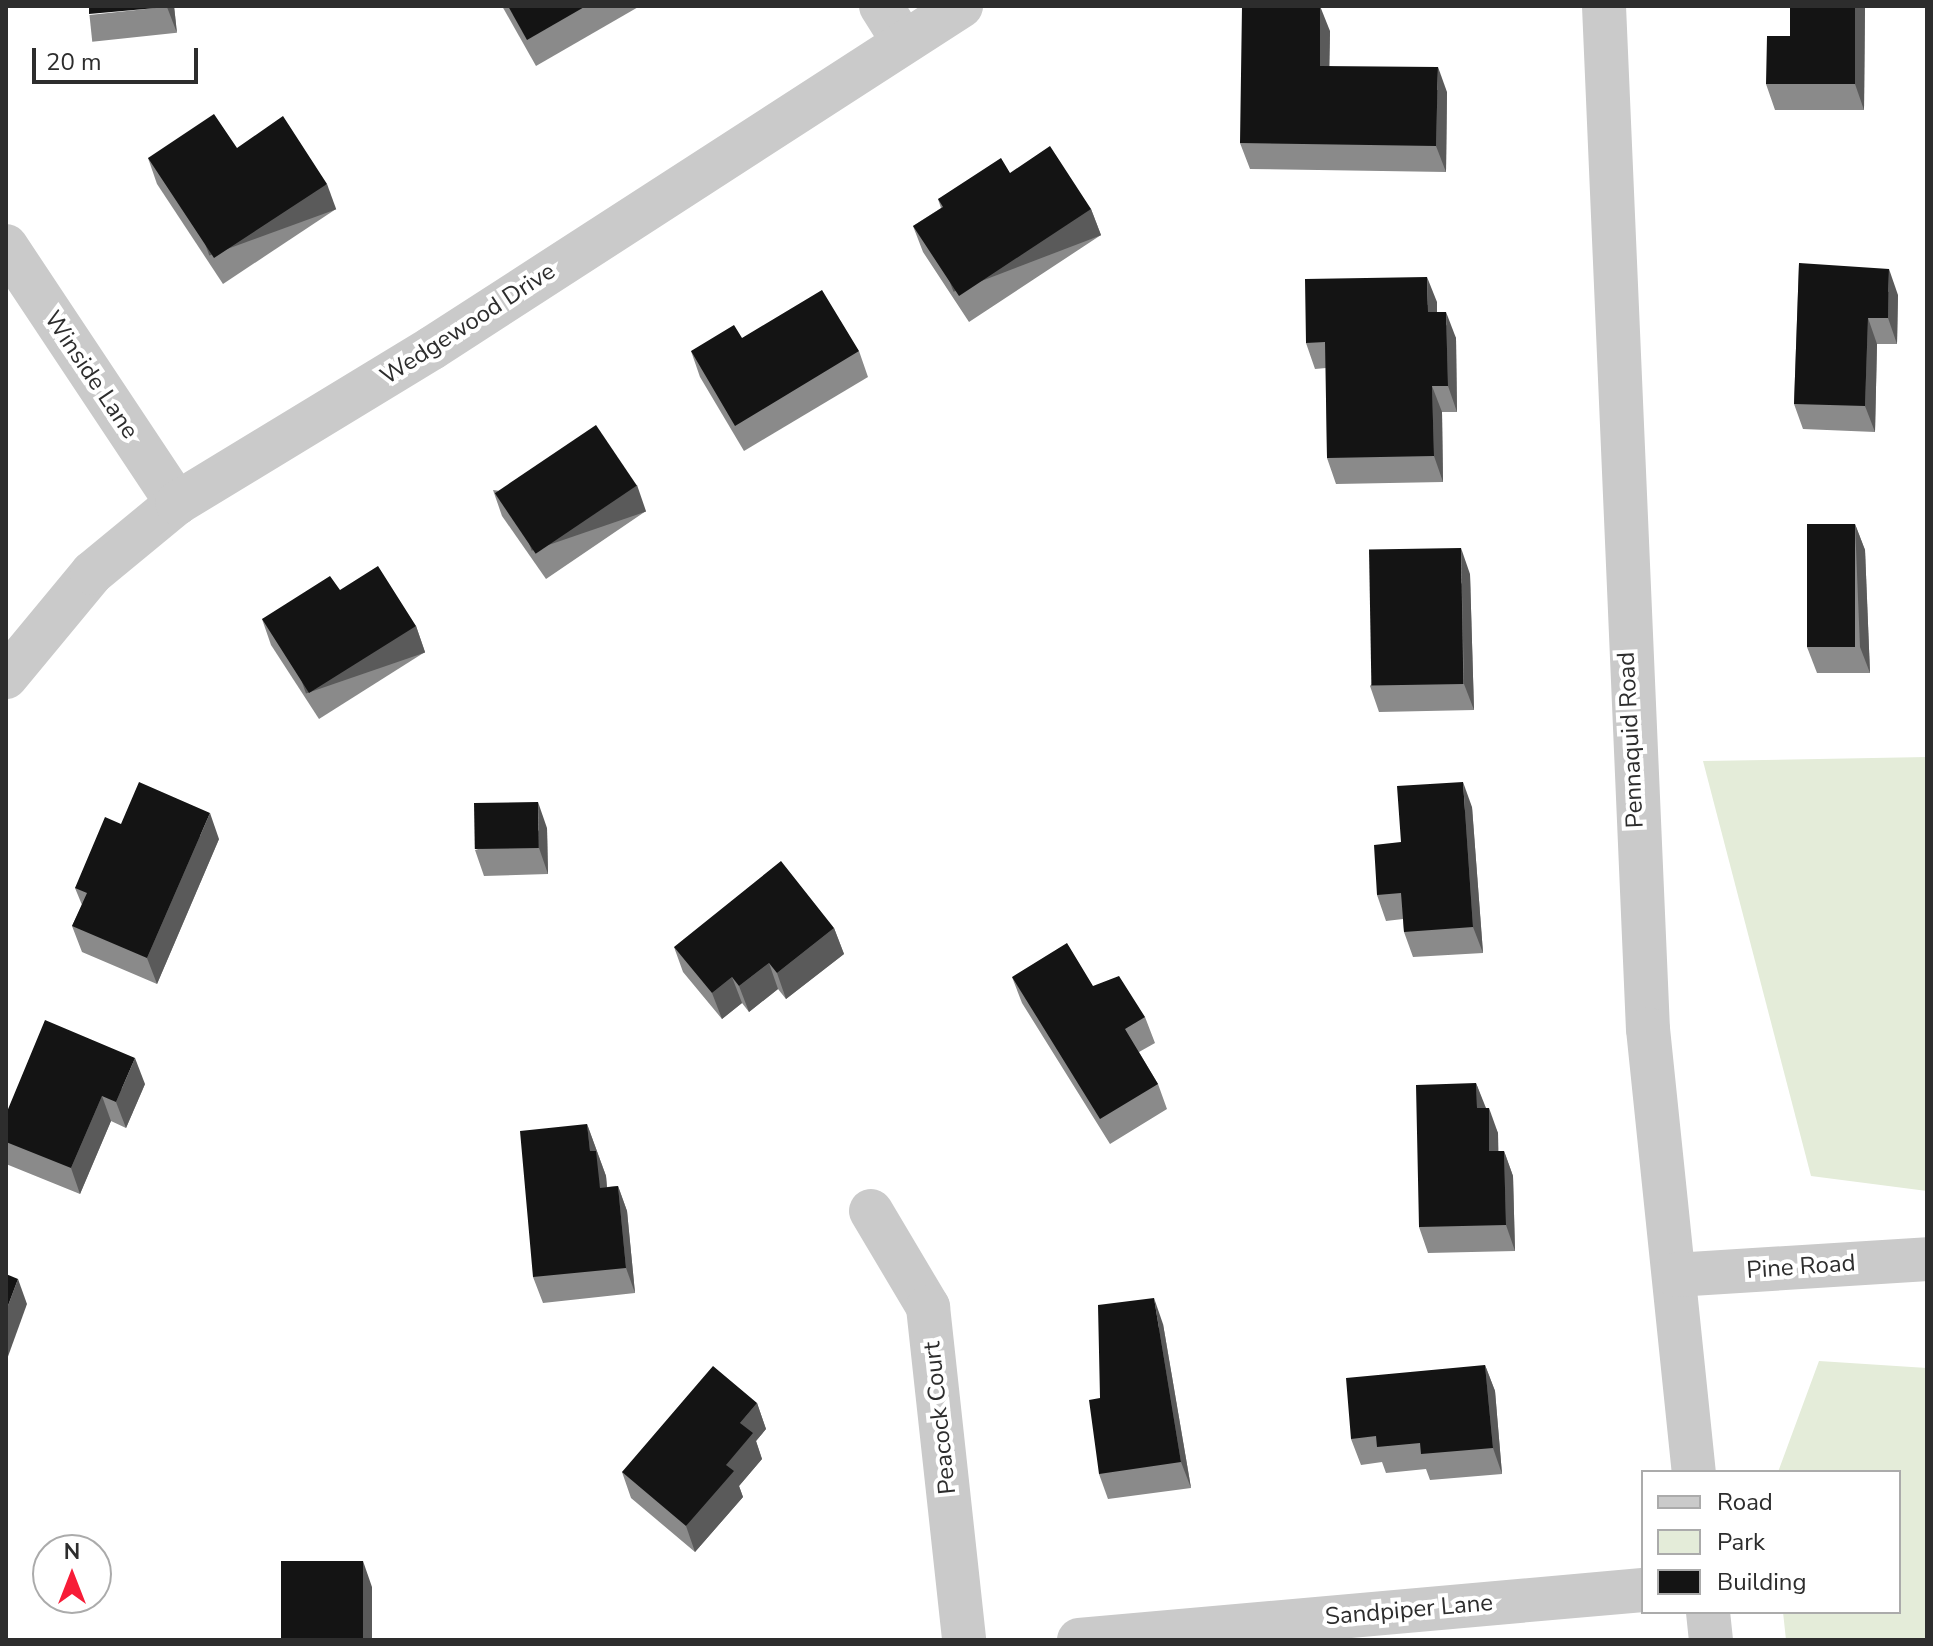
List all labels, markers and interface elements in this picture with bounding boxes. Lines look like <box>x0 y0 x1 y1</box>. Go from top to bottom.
scale bar <box>36 32 202 82</box>
text: 20 m <box>46 46 102 78</box>
street label: Wedgewood Drive <box>375 257 561 391</box>
street label: Winside Lane <box>38 306 144 444</box>
street label: Pennaquid Road <box>1612 651 1650 829</box>
street label: Pine Road <box>1746 1249 1856 1285</box>
street label: Peacock Court <box>918 1340 962 1496</box>
legend <box>1641 1470 1901 1614</box>
text: Road <box>1717 1486 1773 1518</box>
text: Park <box>1717 1526 1765 1558</box>
north arrow <box>32 1534 112 1614</box>
text: N <box>64 1537 80 1567</box>
text: Building <box>1717 1566 1807 1598</box>
street label: Sandpiper Lane <box>1324 1588 1494 1632</box>

